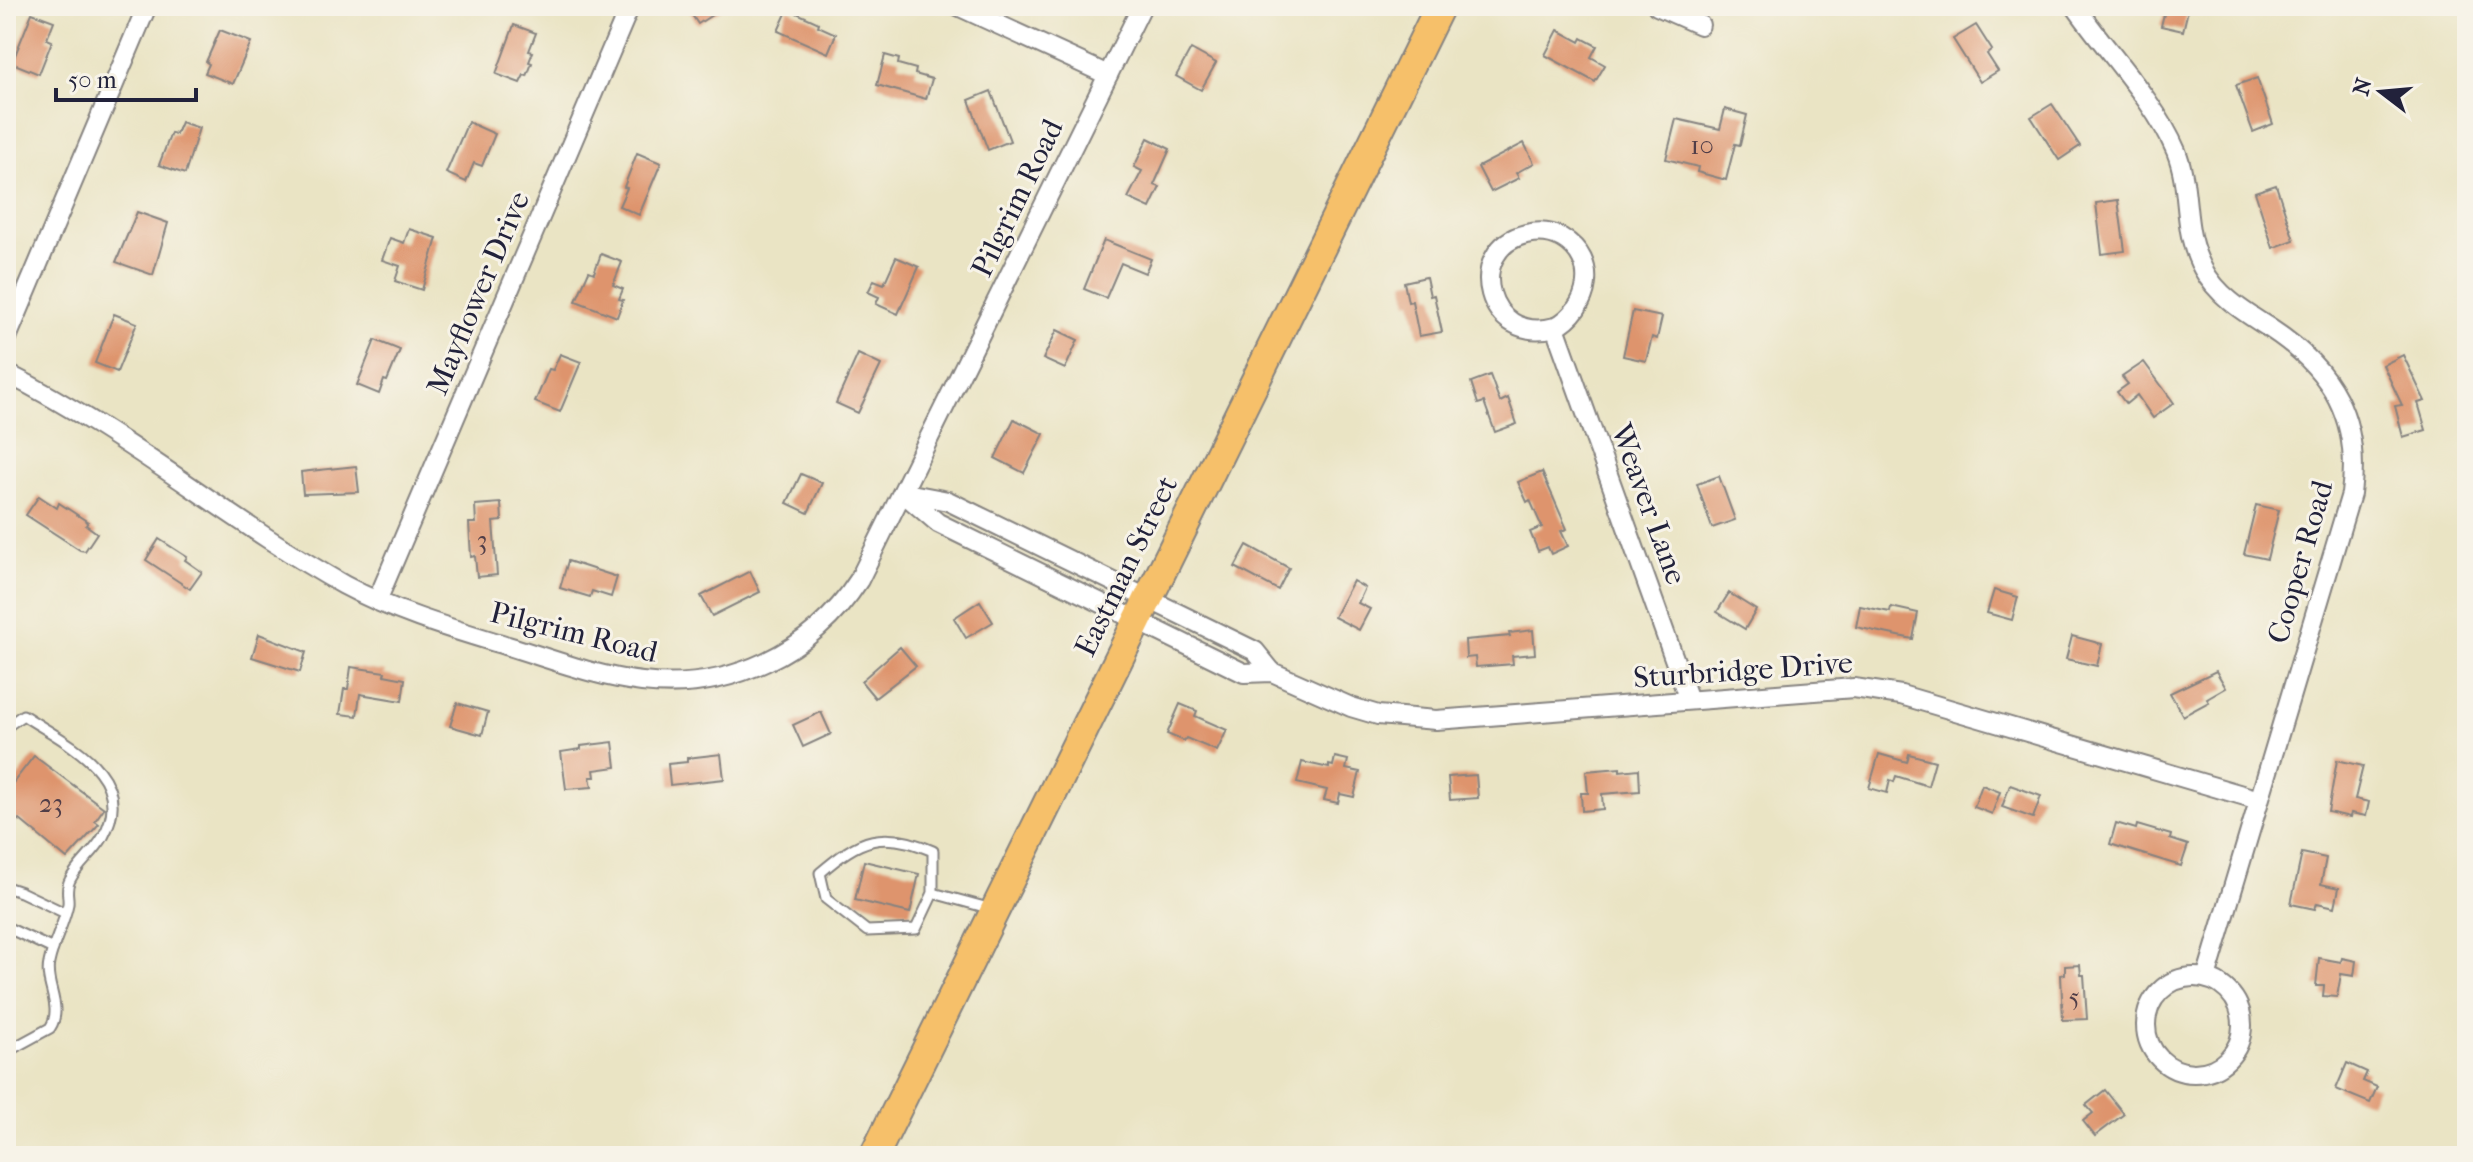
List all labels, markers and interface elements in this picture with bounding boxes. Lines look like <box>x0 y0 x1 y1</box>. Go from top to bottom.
scale bar <box>56 52 196 102</box>
north arrow <box>2341 52 2421 132</box>
text: 50 m <box>68 66 117 94</box>
text: N <box>2348 75 2378 98</box>
street label: Pilgrim Road <box>964 113 1071 283</box>
house number: 10 <box>1690 130 1714 161</box>
street label: Mayflower Drive <box>420 186 537 400</box>
street label: Weaver Lane <box>1603 418 1694 589</box>
street label: Eastman Street <box>1068 470 1185 662</box>
street label: Cooper Road <box>2261 476 2341 648</box>
house number: 3 <box>477 525 487 556</box>
street label: Pilgrim Road <box>487 595 662 670</box>
street label: Sturbridge Drive <box>1632 645 1854 696</box>
house number: 23 <box>39 788 63 819</box>
house number: 5 <box>2068 982 2080 1013</box>

